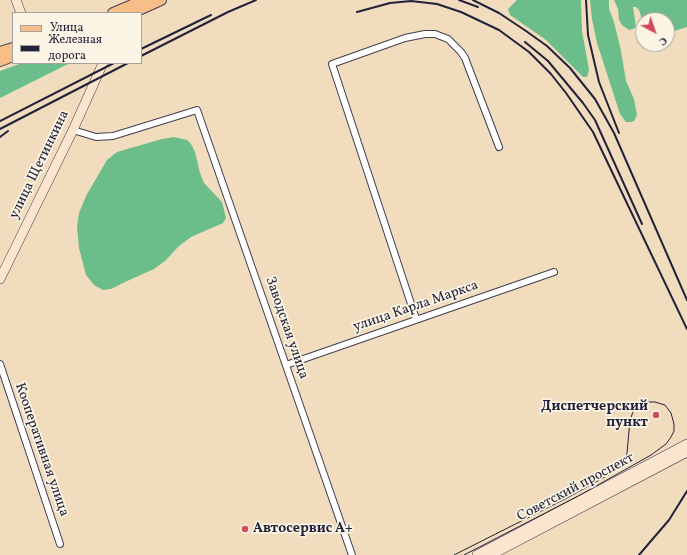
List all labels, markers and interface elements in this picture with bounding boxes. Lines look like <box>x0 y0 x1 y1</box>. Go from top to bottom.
legend <box>12 12 142 64</box>
north arrow <box>635 12 675 52</box>
text: Улица <box>50 20 83 36</box>
text: Железная дорога <box>48 32 102 64</box>
text: С <box>655 33 670 49</box>
street label: улица Щетинкина <box>6 108 74 222</box>
street label: Заводская улица <box>261 275 311 381</box>
street label: улица Карла Маркса <box>351 278 481 336</box>
street label: Кооперативная улица <box>10 381 72 519</box>
place label: Диспетчерский пункт <box>541 399 648 432</box>
marker: Диспетчерский пункт <box>651 410 661 420</box>
street label: Советский проспект <box>515 450 637 526</box>
place label: Автосервис А+ <box>253 521 353 537</box>
marker: Автосервис А+ <box>240 524 250 534</box>

